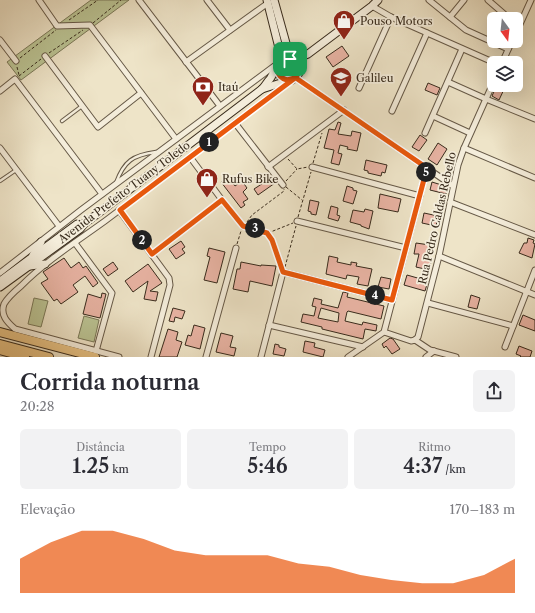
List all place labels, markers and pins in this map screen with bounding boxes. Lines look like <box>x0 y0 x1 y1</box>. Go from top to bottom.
shop icon: Pouso Motors <box>331 8 357 41</box>
place label: Pouso Motors <box>360 14 433 28</box>
pin <box>273 42 307 76</box>
school or university icon: Galileu <box>328 65 354 98</box>
place label: Galileu <box>356 71 394 85</box>
bank icon: Itaú <box>190 74 216 107</box>
place label: Itaú <box>218 80 239 94</box>
pin: 1 <box>199 132 219 152</box>
pin: 5 <box>416 162 436 182</box>
shop icon: Rufus Bike <box>194 166 220 199</box>
place label: Rufus Bike <box>222 172 278 186</box>
pin: 3 <box>245 218 265 238</box>
pin: 2 <box>132 230 152 250</box>
pin: 4 <box>365 285 385 305</box>

